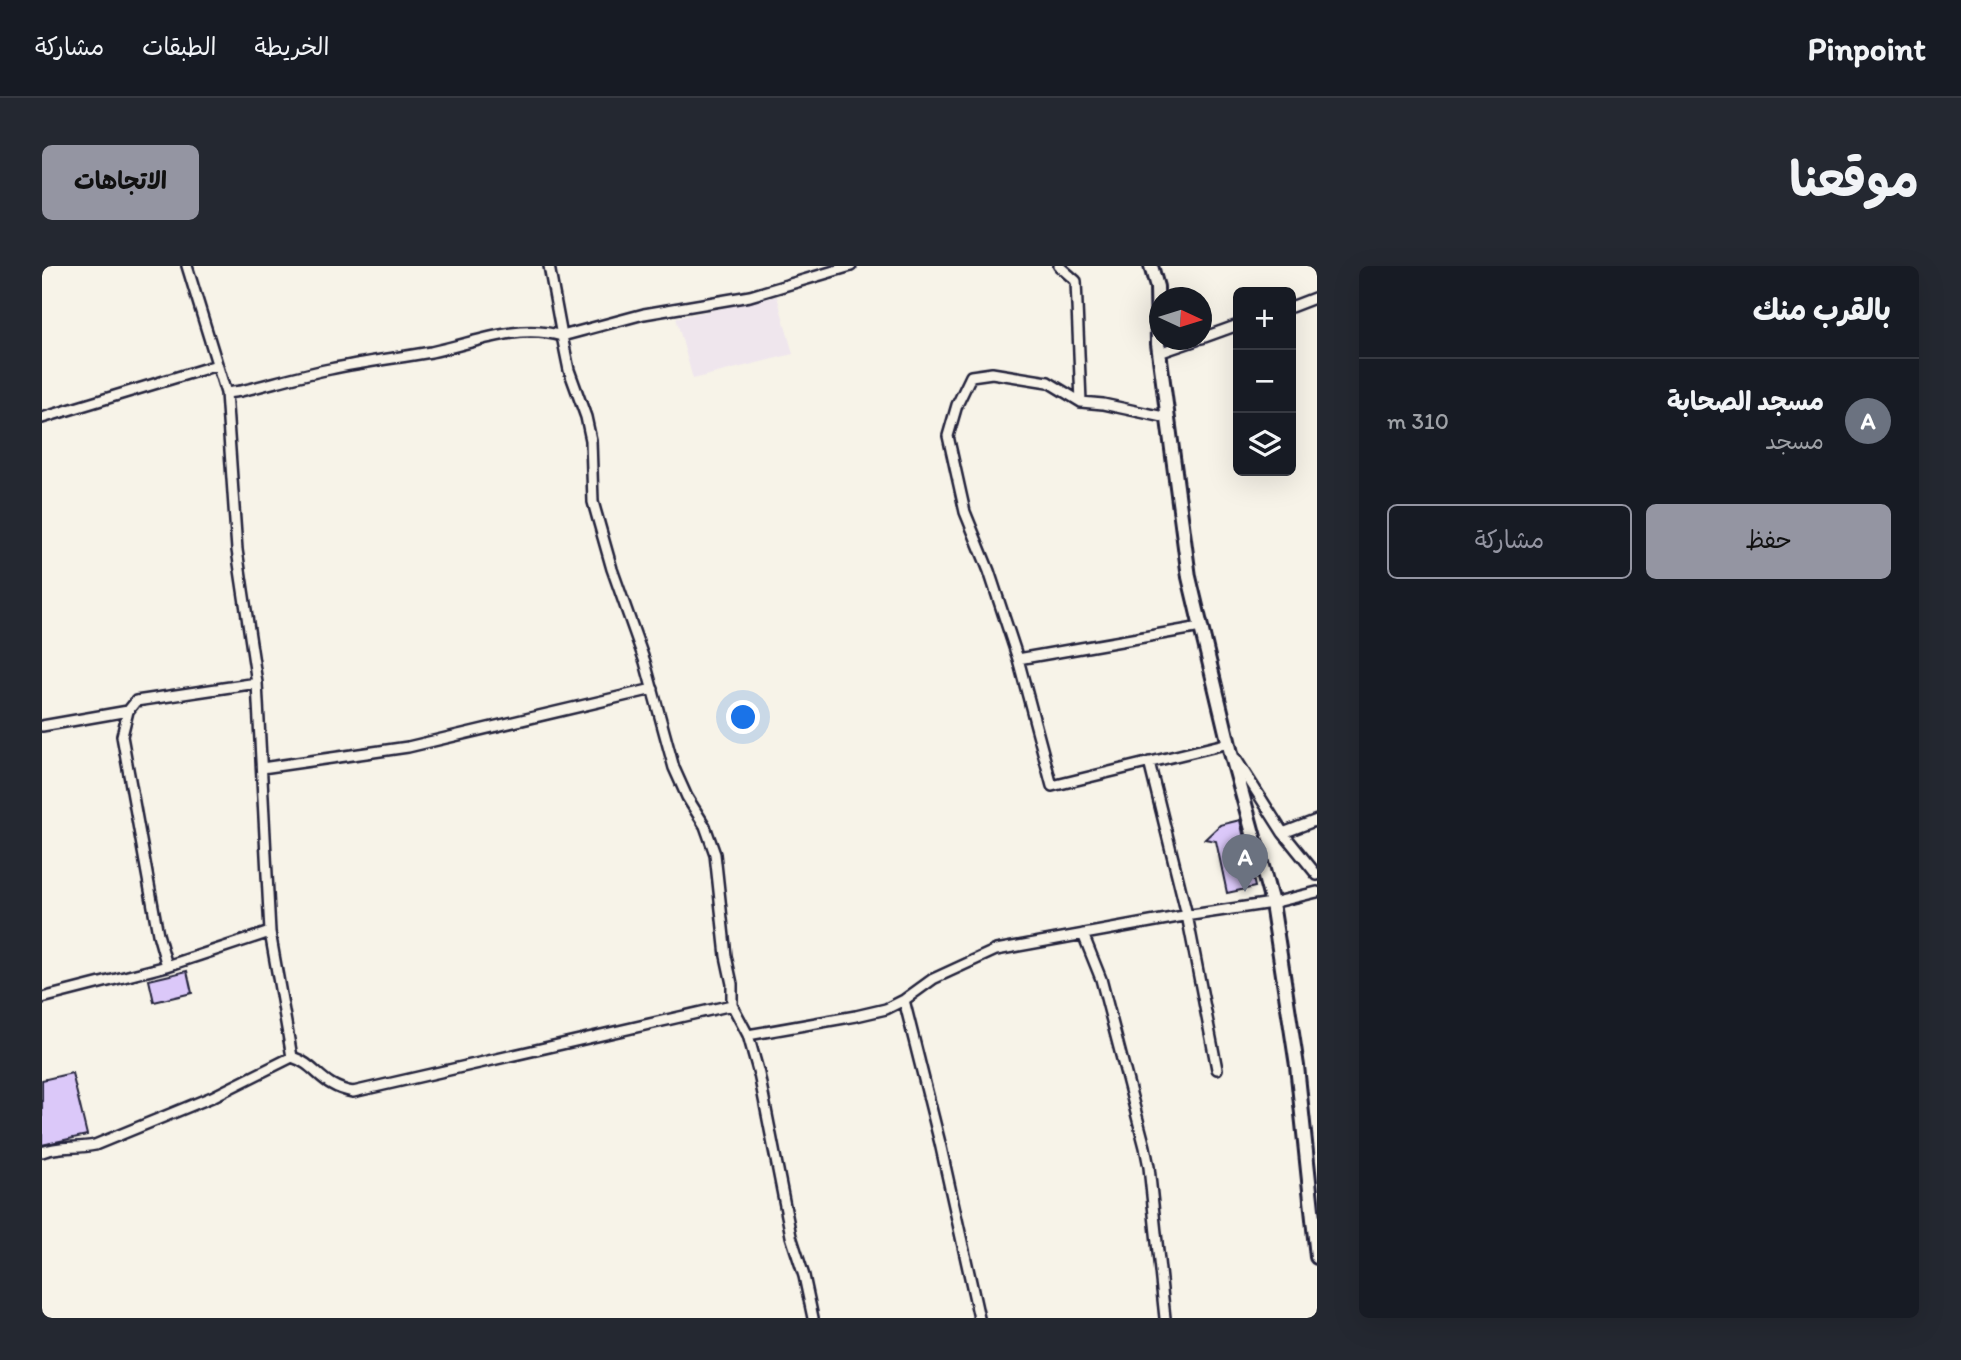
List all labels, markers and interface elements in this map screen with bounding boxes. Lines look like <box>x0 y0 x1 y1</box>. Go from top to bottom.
text: Pinpoint <box>1808 29 1926 68</box>
text: مشاركة <box>35 32 104 61</box>
text: الطبقات <box>142 32 217 61</box>
text: الخريطة <box>255 32 329 61</box>
button: الاتجاهات <box>42 145 199 220</box>
text: موقعنا <box>1789 149 1919 208</box>
north arrow <box>1149 287 1212 350</box>
map controls <box>1233 287 1296 476</box>
button: + <box>1233 287 1296 350</box>
text: بالقرب منك <box>1753 291 1891 328</box>
button: − <box>1233 350 1296 413</box>
text: مسجد الصحابة <box>1667 385 1824 417</box>
text: 310 m <box>1387 407 1449 435</box>
text: A <box>1861 407 1875 435</box>
button: layers <box>1233 413 1296 476</box>
text: مسجد <box>1765 427 1824 455</box>
button: مشاركة <box>1387 504 1632 579</box>
button: حفظ <box>1646 504 1891 579</box>
your location <box>726 700 760 734</box>
pin: A <box>1222 834 1268 892</box>

